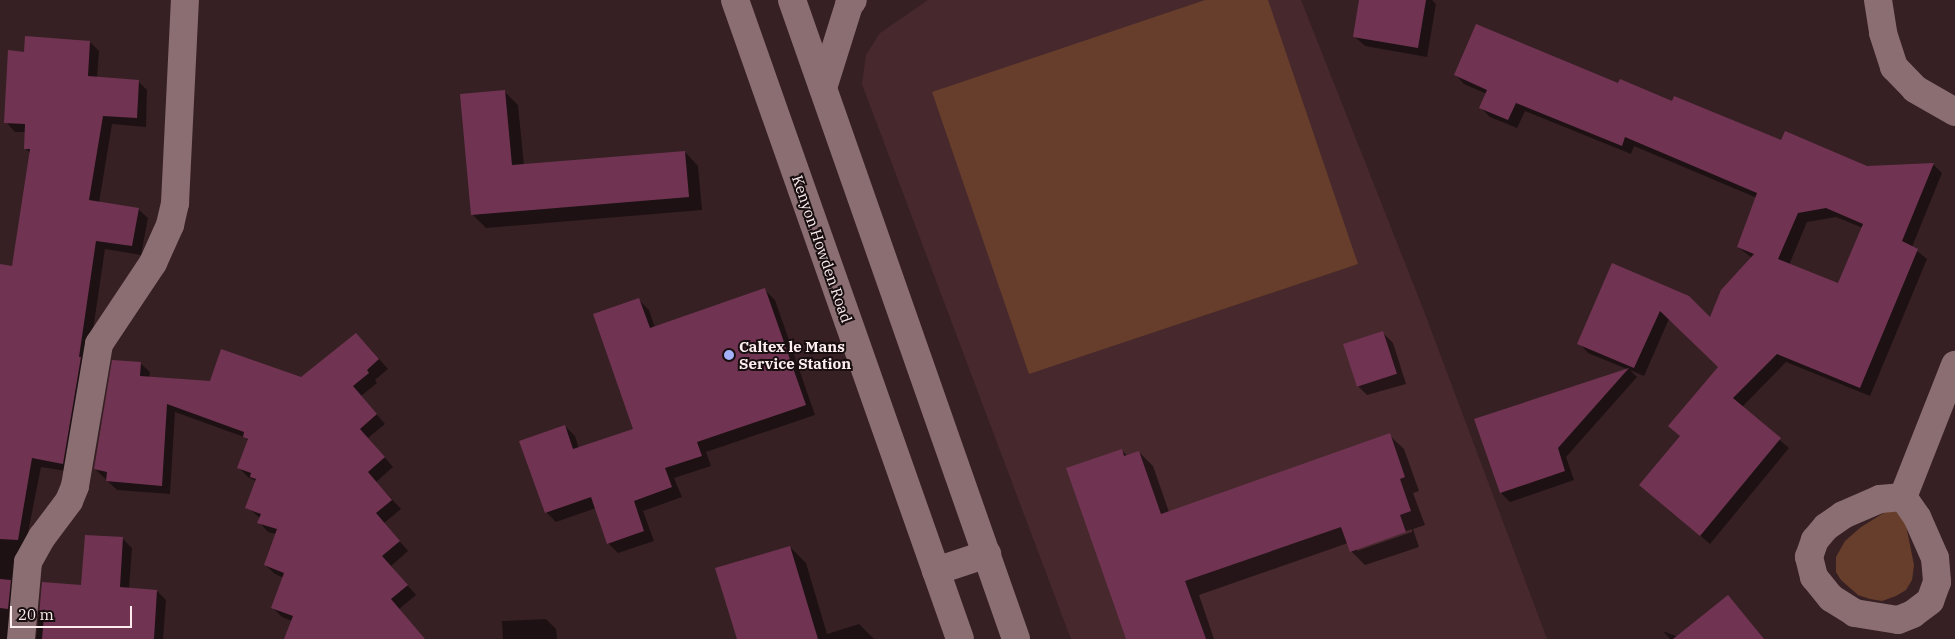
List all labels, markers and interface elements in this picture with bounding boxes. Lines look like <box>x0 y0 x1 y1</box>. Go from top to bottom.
street label: Kenyon Howden Road <box>788 173 856 325</box>
place label: Caltex le Mans Service Station <box>739 337 851 372</box>
marker: Caltex le Mans Service Station <box>723 349 735 361</box>
scale bar <box>12 596 135 628</box>
text: 20 m <box>18 605 54 624</box>

